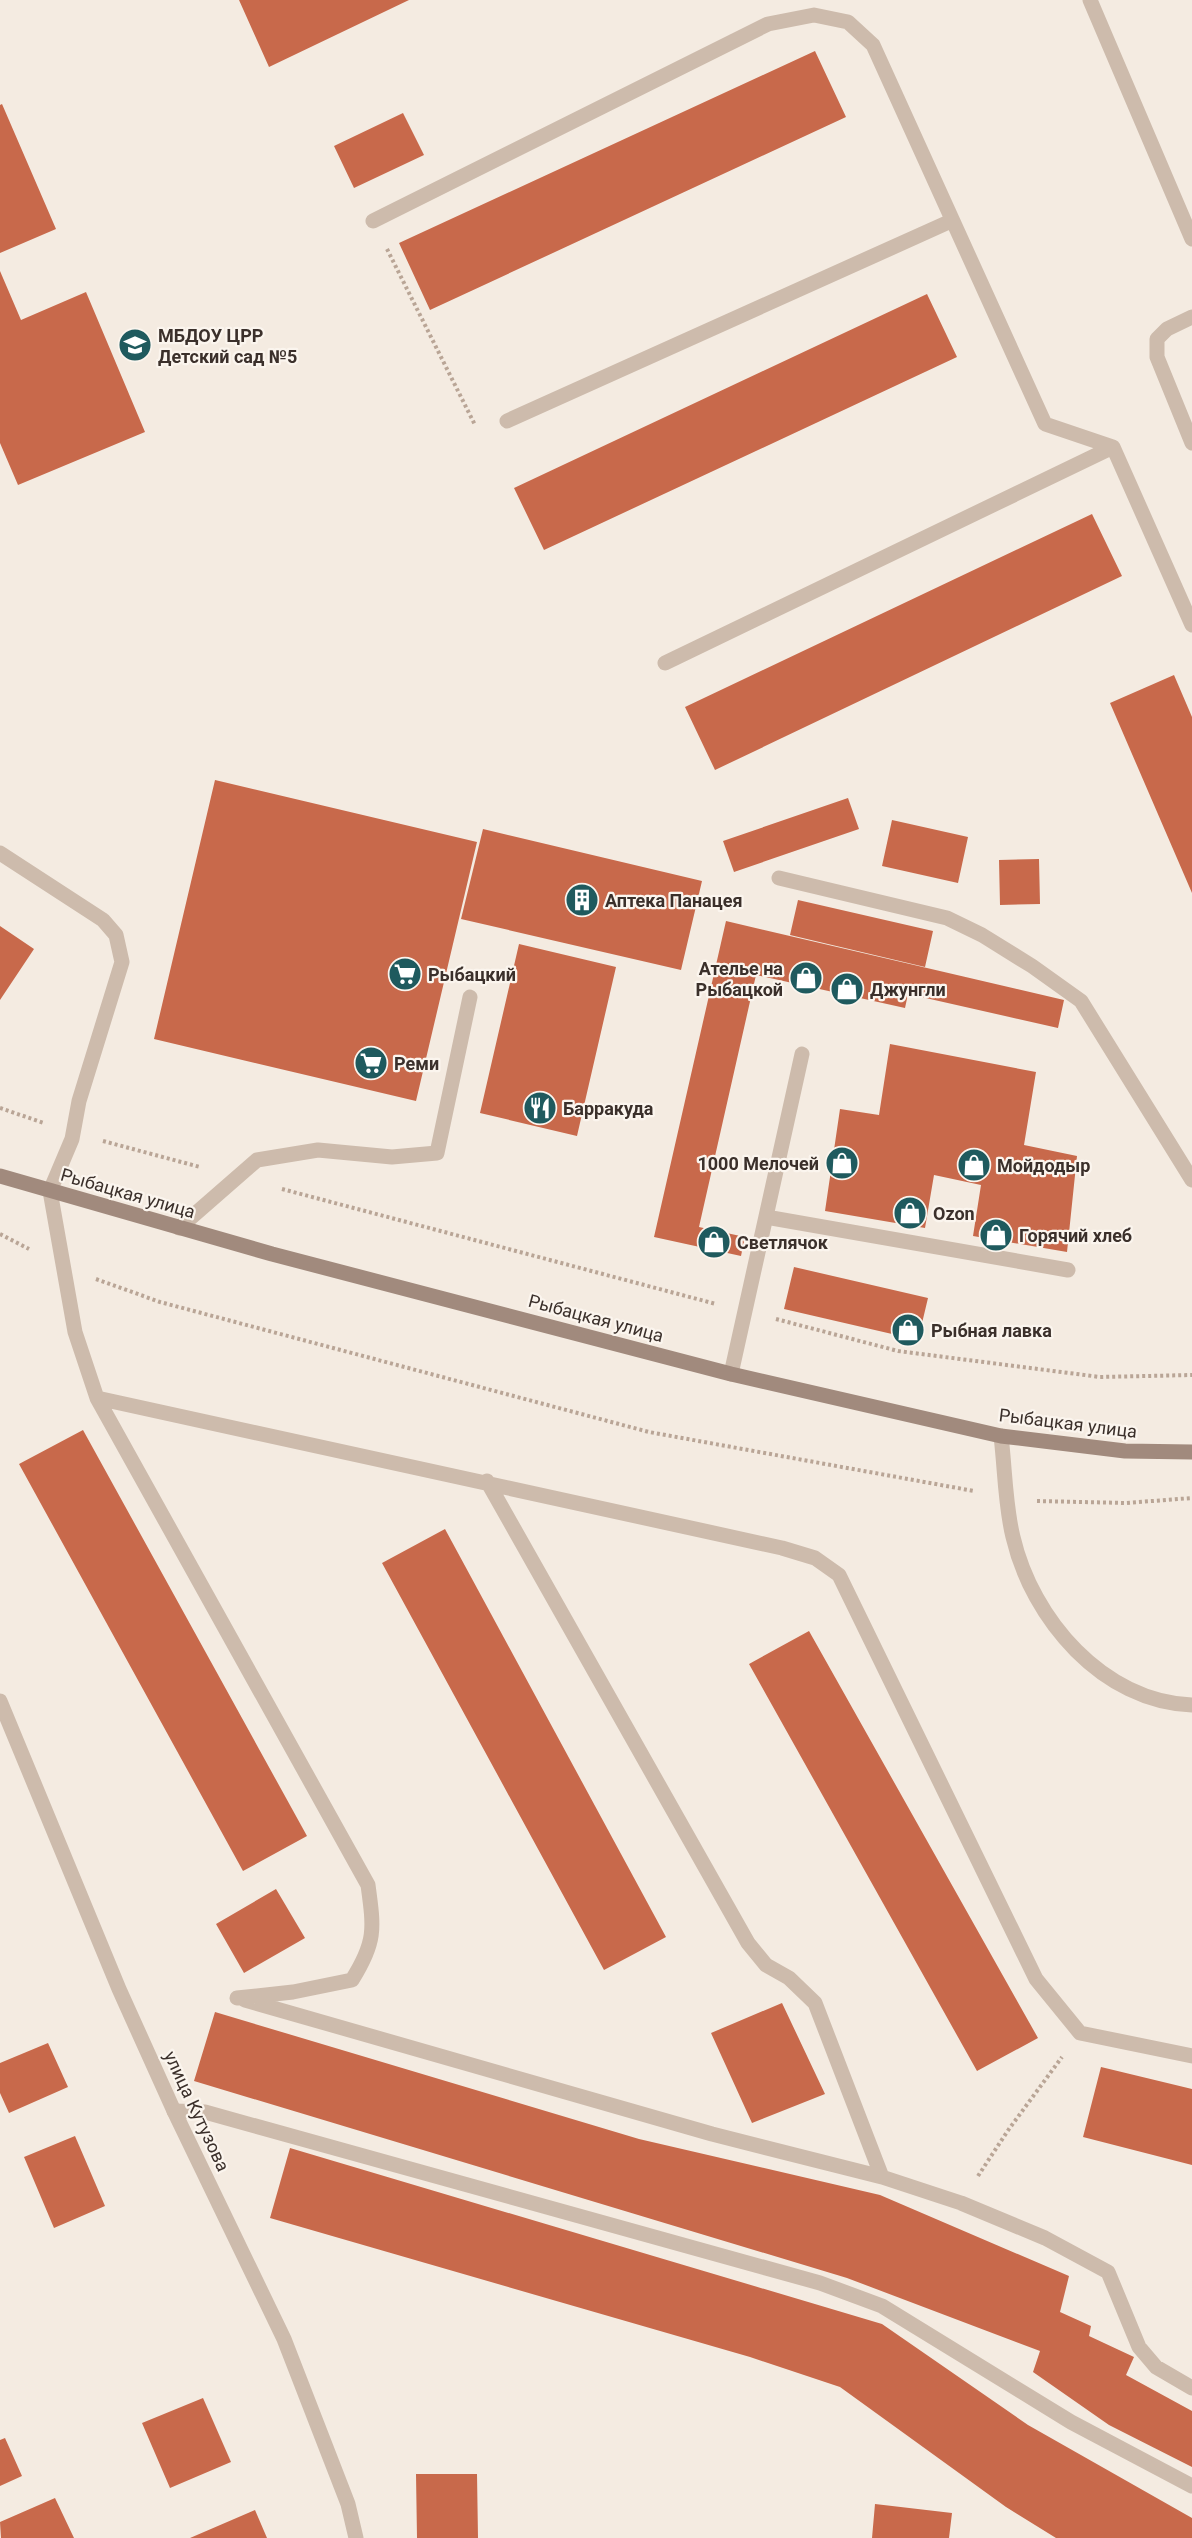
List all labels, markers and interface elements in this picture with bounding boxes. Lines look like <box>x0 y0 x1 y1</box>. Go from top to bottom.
place label: МБДОУ ЦРР Детский сад №5 <box>158 325 297 367</box>
school or university icon: МБДОУ ЦРР Детский сад №5 <box>117 327 153 363</box>
building icon: Аптека Панацея <box>564 882 600 918</box>
place label: Аптека Панацея <box>605 890 742 911</box>
supermarket icon: Рыбацкий <box>387 956 423 992</box>
place label: Ателье на Рыбацкой <box>696 958 783 1000</box>
shop icon: Ателье на Рыбацкой <box>788 960 824 996</box>
place label: Рыбацкий <box>428 964 516 985</box>
shop icon: Джунгли <box>829 971 865 1007</box>
place label: Джунгли <box>870 979 946 1000</box>
supermarket icon: Реми <box>353 1045 389 1081</box>
place label: Реми <box>394 1053 439 1074</box>
restaurant icon: Барракуда <box>522 1090 558 1126</box>
place label: Барракуда <box>563 1098 654 1119</box>
shop icon: 1000 Мелочей <box>824 1145 860 1181</box>
shop icon: Мойдодыр <box>956 1147 992 1183</box>
place label: 1000 Мелочей <box>697 1153 819 1174</box>
place label: Мойдодыр <box>997 1155 1090 1176</box>
street label: Рыбацкая улица <box>58 1164 198 1222</box>
shop icon: Ozon <box>892 1195 928 1231</box>
place label: Ozon <box>933 1203 975 1224</box>
shop icon: Горячий хлеб <box>978 1217 1014 1253</box>
shop icon: Светлячок <box>696 1224 732 1260</box>
place label: Горячий хлеб <box>1019 1225 1132 1246</box>
place label: Светлячок <box>737 1232 829 1253</box>
street label: Рыбацкая улица <box>526 1290 666 1346</box>
shop icon: Рыбная лавка <box>890 1312 926 1348</box>
place label: Рыбная лавка <box>931 1320 1052 1341</box>
street label: Рыбацкая улица <box>998 1404 1138 1442</box>
street label: улица Кутузова <box>160 2047 234 2175</box>

